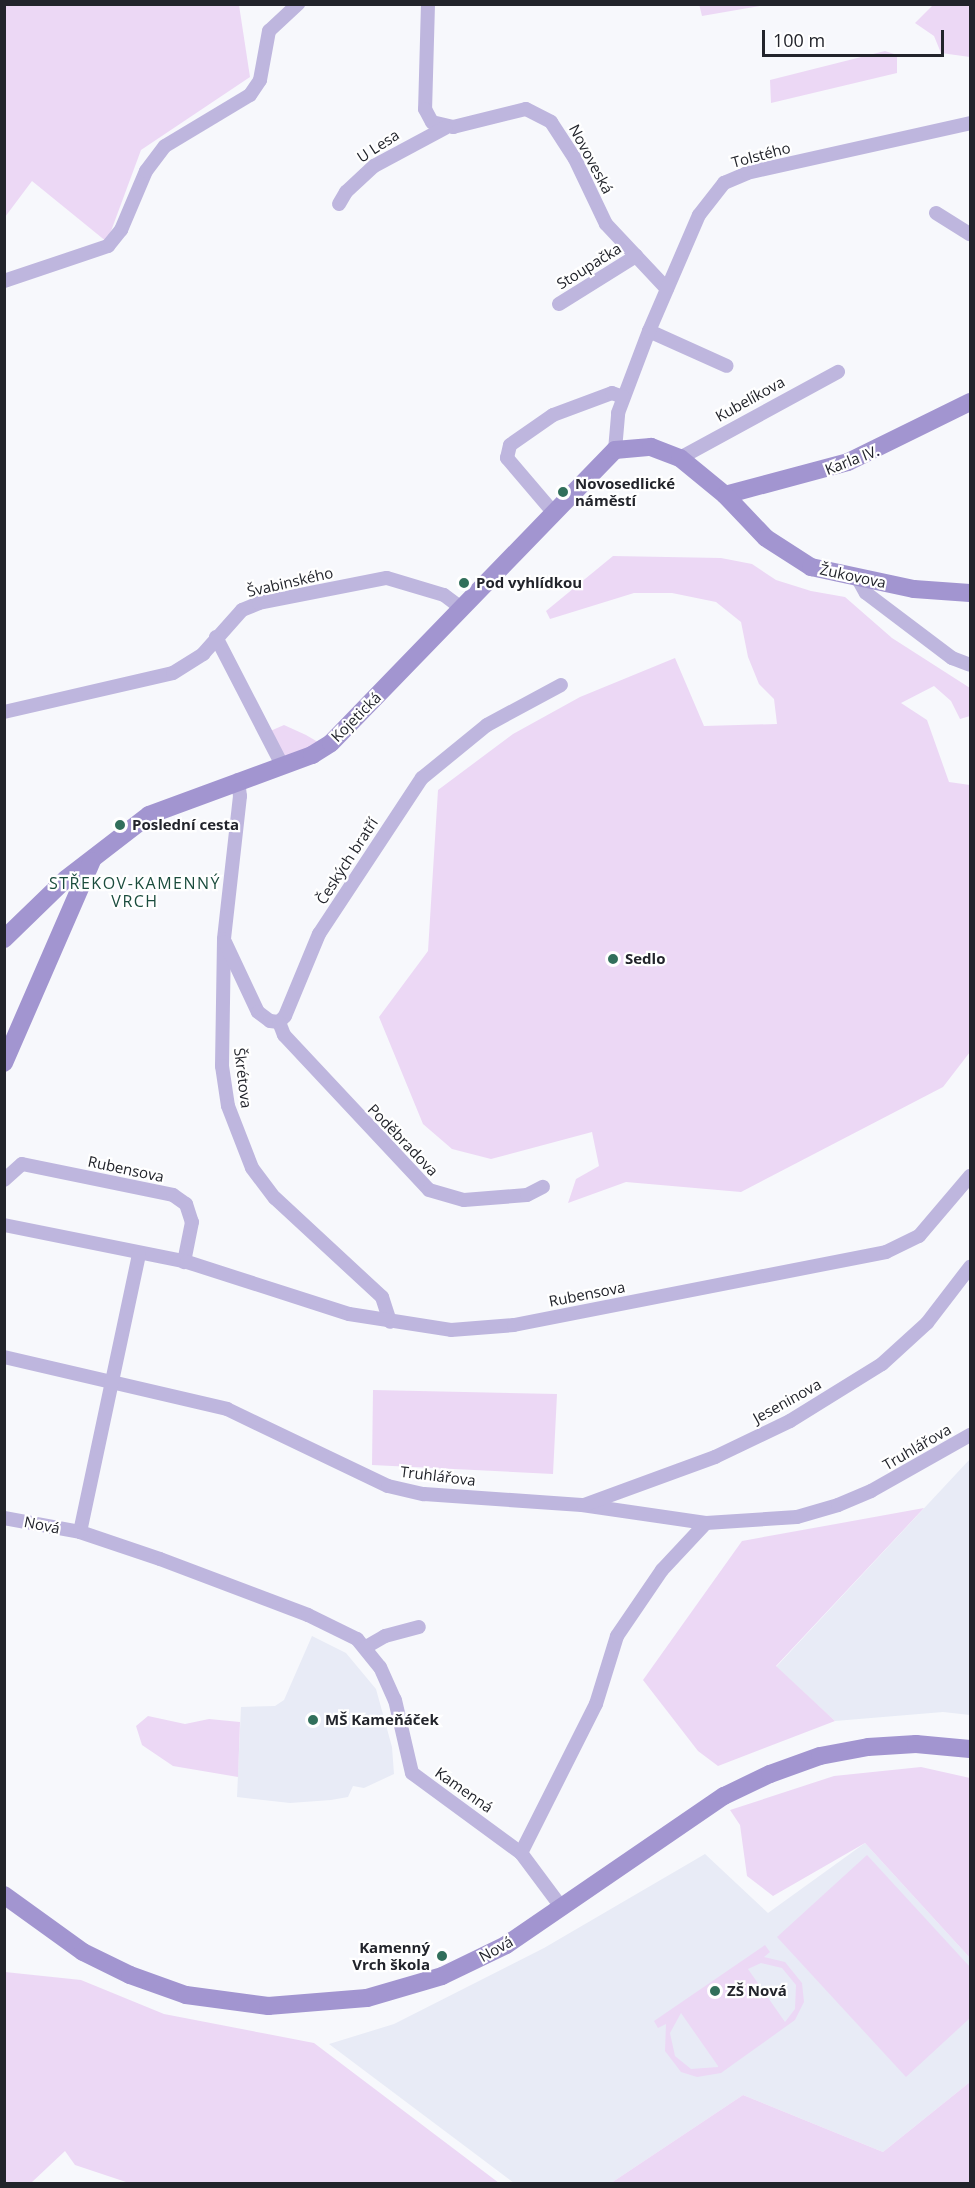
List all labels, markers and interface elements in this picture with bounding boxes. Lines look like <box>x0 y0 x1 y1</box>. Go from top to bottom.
scale bar <box>765 18 946 56</box>
text: 100 m <box>773 28 825 52</box>
street label: Novoveská <box>565 121 617 197</box>
street label: U Lesa <box>354 126 402 166</box>
street label: Tolstého <box>730 139 792 171</box>
street label: Stoupačka <box>553 239 625 293</box>
street label: Kubelíkova <box>712 373 788 425</box>
street label: Karla IV. <box>822 441 882 479</box>
place label: Novosedlické náměstí <box>575 474 675 509</box>
marker: Novosedlické náměstí <box>556 485 570 499</box>
street label: Žukovova <box>818 560 888 592</box>
street label: Švabinského <box>245 563 335 601</box>
place label: Pod vyhlídkou <box>476 574 582 592</box>
marker: Pod vyhlídkou <box>457 576 471 590</box>
street label: Kojetická <box>327 688 385 746</box>
street label: Českých bratří <box>312 814 382 908</box>
place label: Poslední cesta <box>132 816 239 834</box>
marker: Poslední cesta <box>113 818 127 832</box>
district label: STŘEKOV-KAMENNÝ VRCH <box>49 873 221 911</box>
place label: Sedlo <box>625 950 665 968</box>
marker: Sedlo <box>606 952 620 966</box>
street label: Škrétova <box>230 1047 256 1109</box>
street label: Poděbradova <box>364 1100 442 1180</box>
street label: Rubensova <box>86 1152 166 1186</box>
street label: Rubensova <box>547 1278 627 1310</box>
street label: Jeseninova <box>750 1375 824 1427</box>
street label: Truhlářova <box>880 1420 954 1474</box>
street label: Truhlářova <box>399 1462 477 1490</box>
street label: Nová <box>23 1513 61 1537</box>
place label: MŠ Kameňáček <box>325 1711 439 1729</box>
marker: MŠ Kameňáček <box>306 1713 320 1727</box>
street label: Kamenná <box>432 1764 496 1816</box>
street label: Nová <box>476 1932 516 1966</box>
place label: Kamenný Vrch škola <box>352 1938 430 1973</box>
marker: Kamenný Vrch škola <box>435 1949 449 1963</box>
place label: ZŠ Nová <box>727 1982 787 2000</box>
marker: ZŠ Nová <box>708 1984 722 1998</box>

